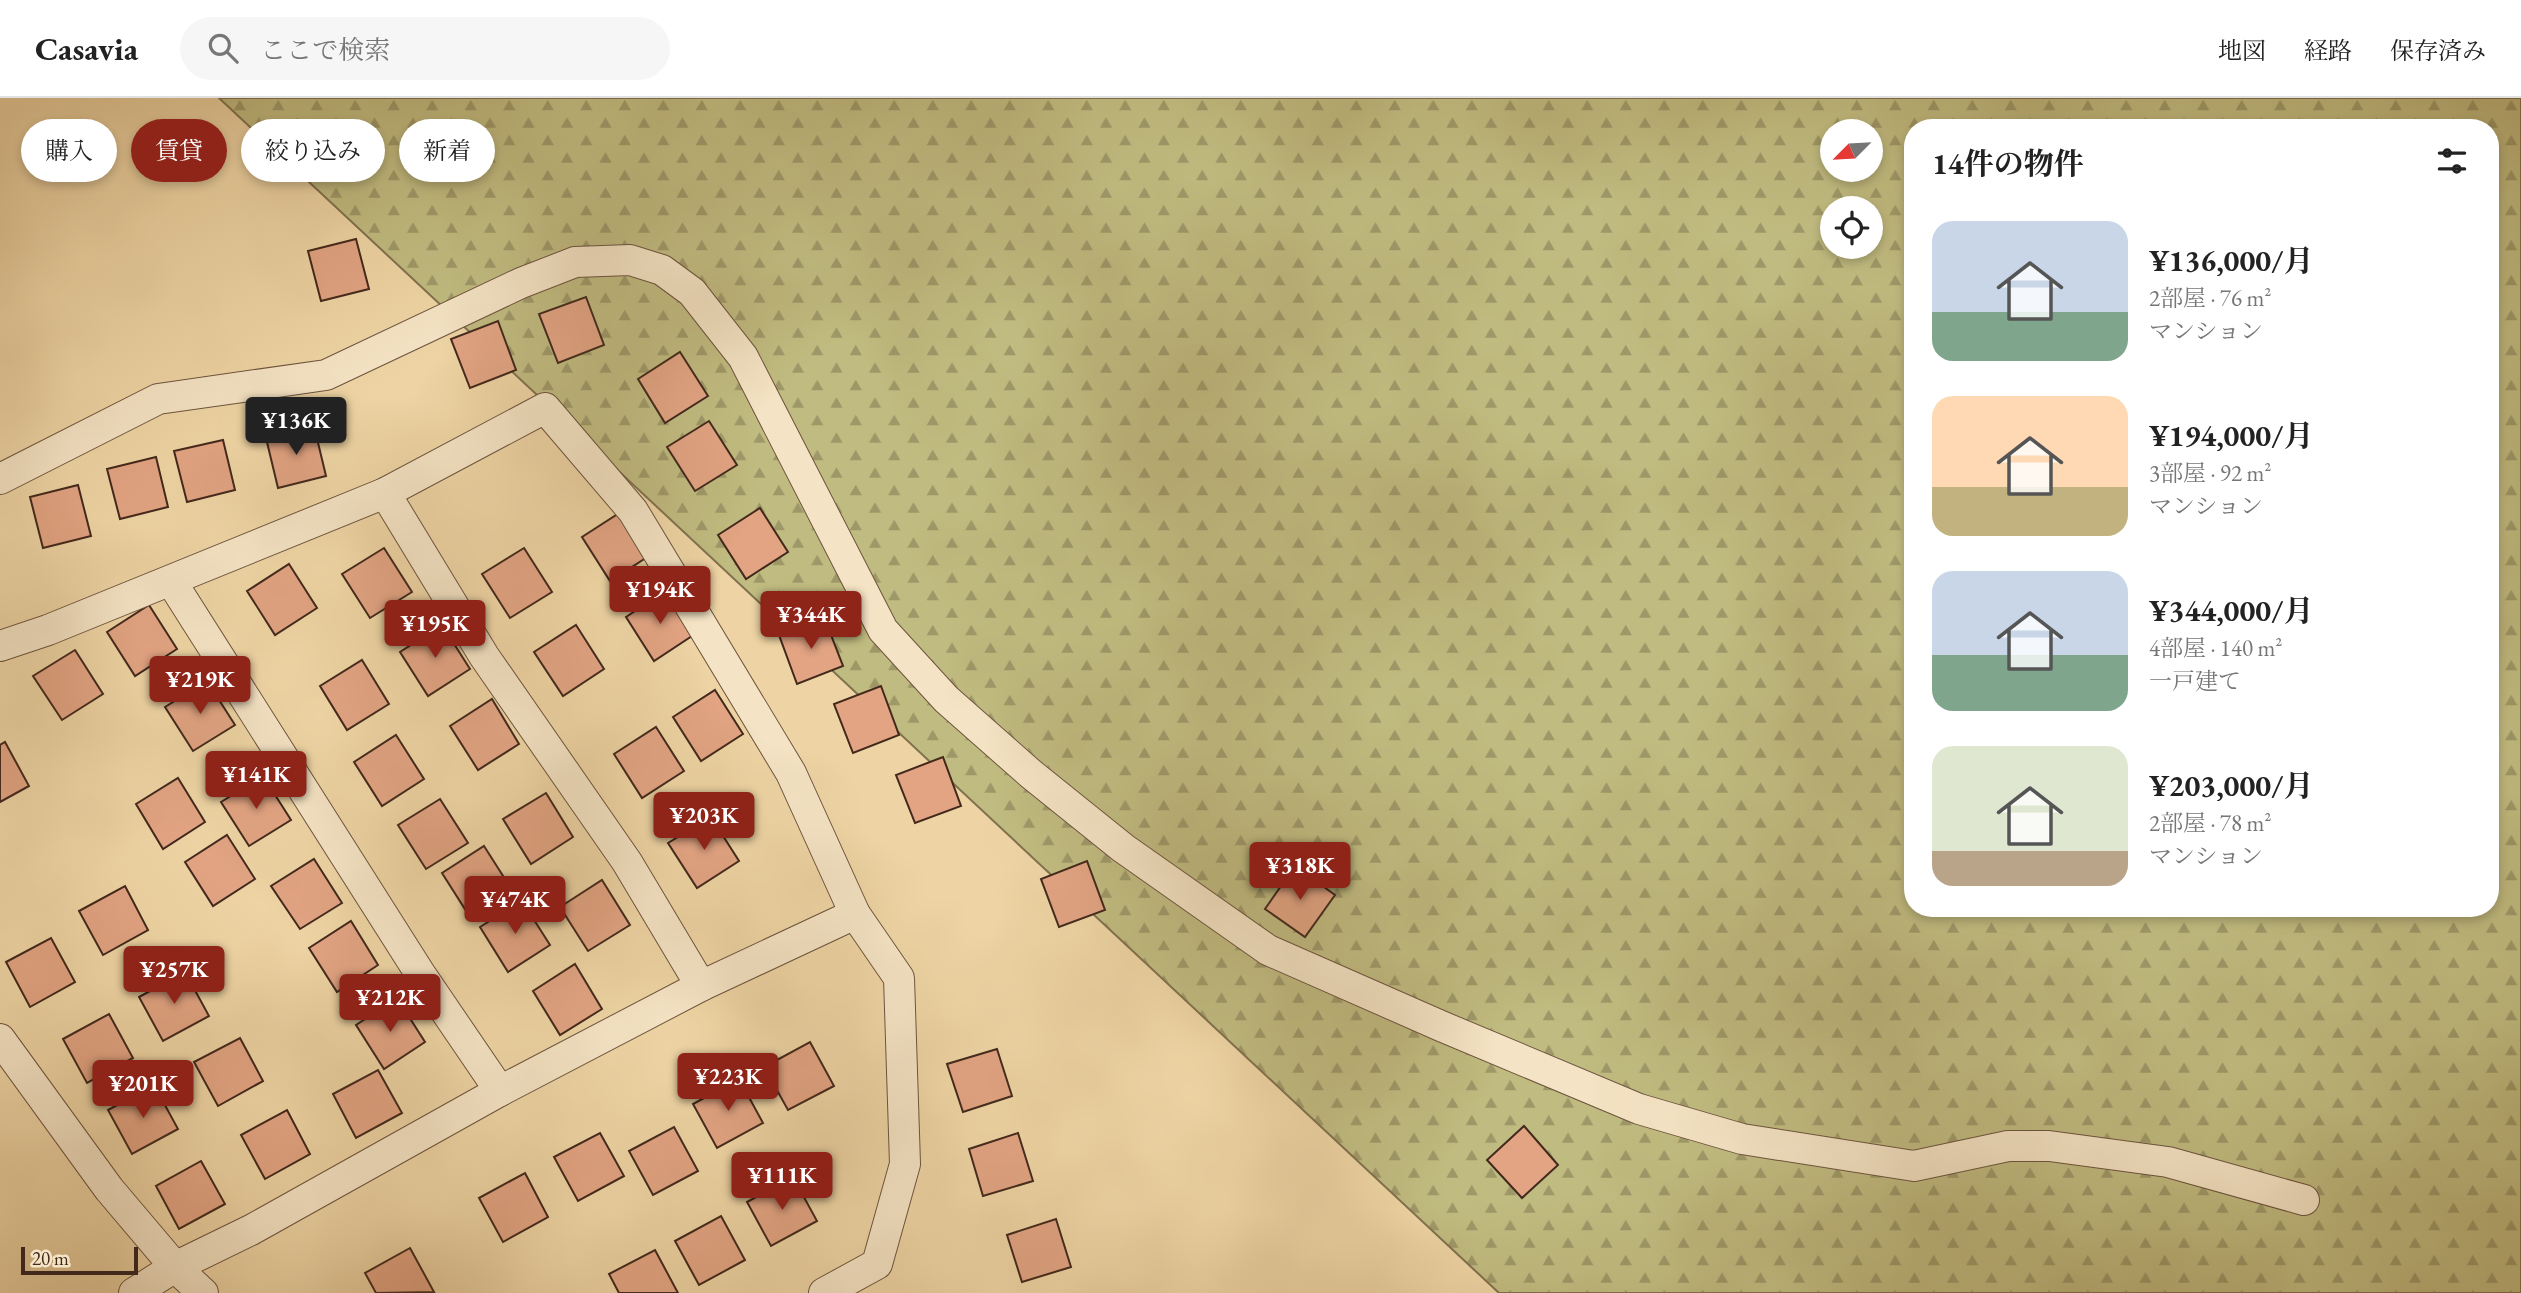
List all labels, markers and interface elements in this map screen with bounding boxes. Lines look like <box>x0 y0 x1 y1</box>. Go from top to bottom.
search box <box>180 17 670 80</box>
text: Casavia <box>35 27 138 70</box>
icon: search <box>204 29 242 67</box>
text: ここで検索 <box>260 33 390 67</box>
text: 地図 <box>2218 35 2266 66</box>
text: 経路 <box>2304 35 2352 66</box>
text: 保存済み <box>2390 35 2486 66</box>
chip: 購入 <box>21 119 117 182</box>
chip: 賃貸 <box>131 119 227 182</box>
chip: 絞り込み <box>241 119 385 182</box>
chip: 新着 <box>399 119 495 182</box>
north arrow <box>1820 119 1883 182</box>
map controls <box>1820 119 1883 259</box>
icon: filters <box>2433 142 2471 180</box>
text: 14件の物件 <box>1932 144 2084 183</box>
button: locate <box>1820 196 1883 259</box>
text: ¥136,000/月 <box>2149 241 2313 280</box>
icon: home <box>1988 249 2072 333</box>
text: 2部屋 · 76 m² <box>2149 283 2271 313</box>
text: マンション <box>2149 316 2263 346</box>
pin: ¥136K <box>247 398 345 457</box>
text: ¥136K <box>261 405 331 435</box>
text: ¥194,000/月 <box>2149 416 2313 455</box>
icon: home <box>1988 424 2072 508</box>
text: 3部屋 · 92 m² <box>2149 458 2271 488</box>
text: マンション <box>2149 491 2263 521</box>
pin: ¥194K <box>611 566 709 626</box>
text: ¥194K <box>625 574 695 604</box>
text: ¥344,000/月 <box>2149 591 2313 630</box>
pin: ¥344K <box>762 592 860 651</box>
text: ¥344K <box>776 599 846 629</box>
icon: home <box>1988 599 2072 683</box>
pin: ¥195K <box>386 601 484 660</box>
text: ¥195K <box>400 608 470 638</box>
text: 4部屋 · 140 m² <box>2149 633 2282 663</box>
pin: ¥219K <box>151 656 249 716</box>
text: ¥219K <box>165 664 235 694</box>
text: 一戸建て <box>2149 666 2241 696</box>
pin: ¥141K <box>207 752 305 811</box>
text: ¥141K <box>221 759 291 789</box>
text: ¥203,000/月 <box>2149 766 2313 805</box>
icon: home <box>1988 774 2072 858</box>
pin: ¥203K <box>655 792 753 852</box>
text: ¥203K <box>669 800 739 830</box>
text: 2部屋 · 78 m² <box>2149 808 2271 838</box>
text: マンション <box>2149 841 2263 871</box>
pin: ¥318K <box>1251 842 1349 902</box>
text: ¥318K <box>1265 850 1335 880</box>
pin: ¥474K <box>466 876 564 936</box>
text: ¥474K <box>480 884 550 914</box>
pin: ¥257K <box>125 946 223 1006</box>
text: ¥257K <box>139 954 209 984</box>
pin: ¥212K <box>341 974 439 1034</box>
text: ¥212K <box>355 982 425 1012</box>
pin: ¥223K <box>679 1054 777 1113</box>
pin: ¥201K <box>94 1060 192 1120</box>
text: ¥223K <box>693 1061 763 1091</box>
text: ¥201K <box>108 1068 178 1098</box>
pin: ¥111K <box>733 1152 831 1212</box>
text: ¥111K <box>747 1160 817 1190</box>
scale bar <box>21 1244 138 1276</box>
text: 20 m <box>32 1246 69 1271</box>

